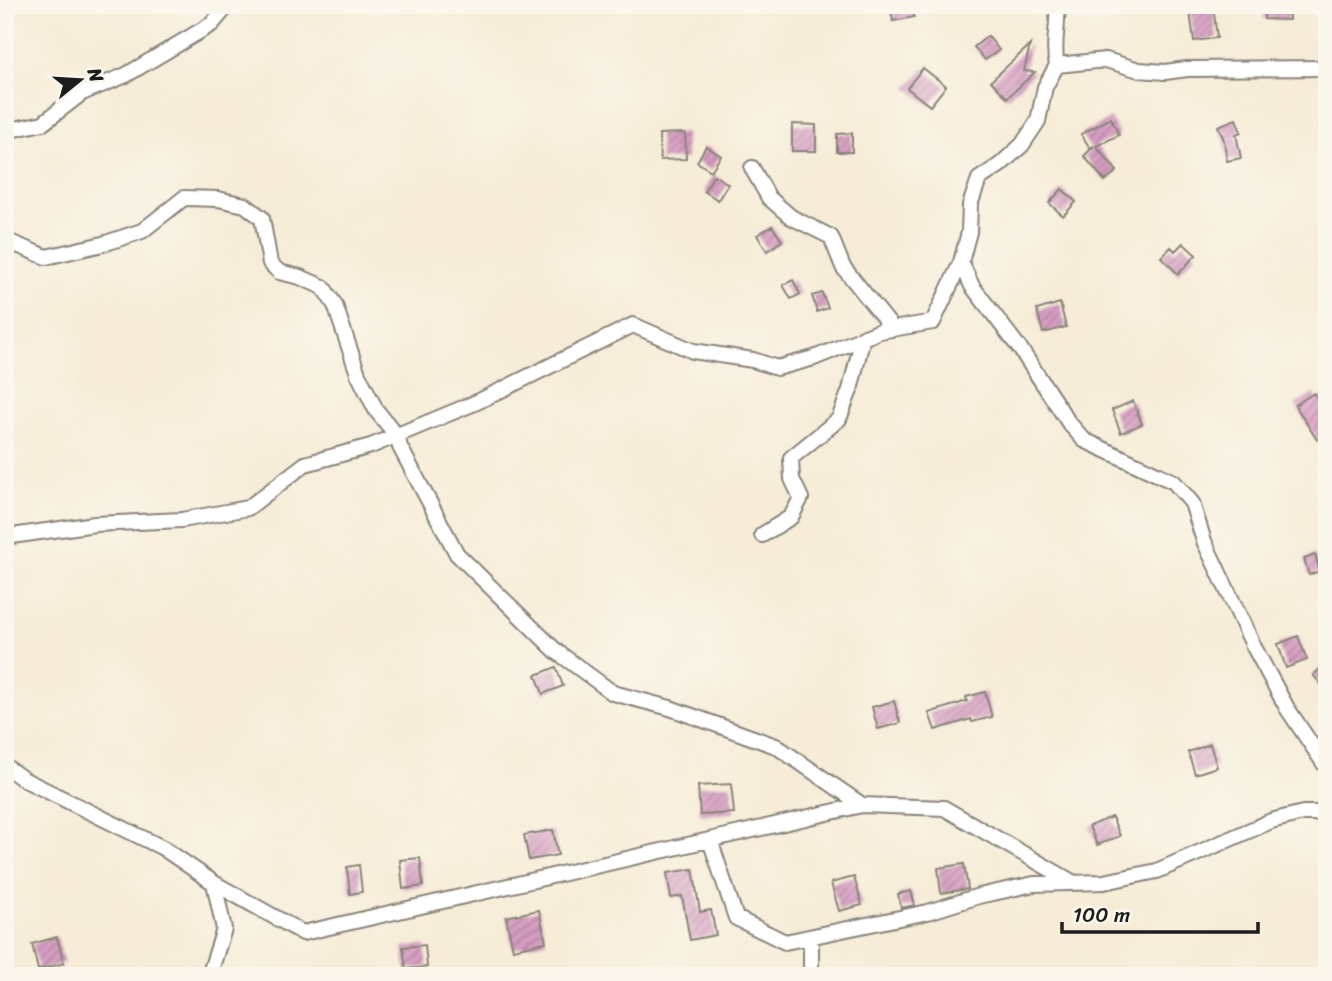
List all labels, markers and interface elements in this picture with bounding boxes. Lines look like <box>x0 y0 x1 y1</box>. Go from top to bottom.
north arrow <box>46 46 116 116</box>
text: N <box>78 63 114 87</box>
scale bar <box>1062 890 1258 934</box>
text: 100 m <box>1073 896 1130 934</box>

